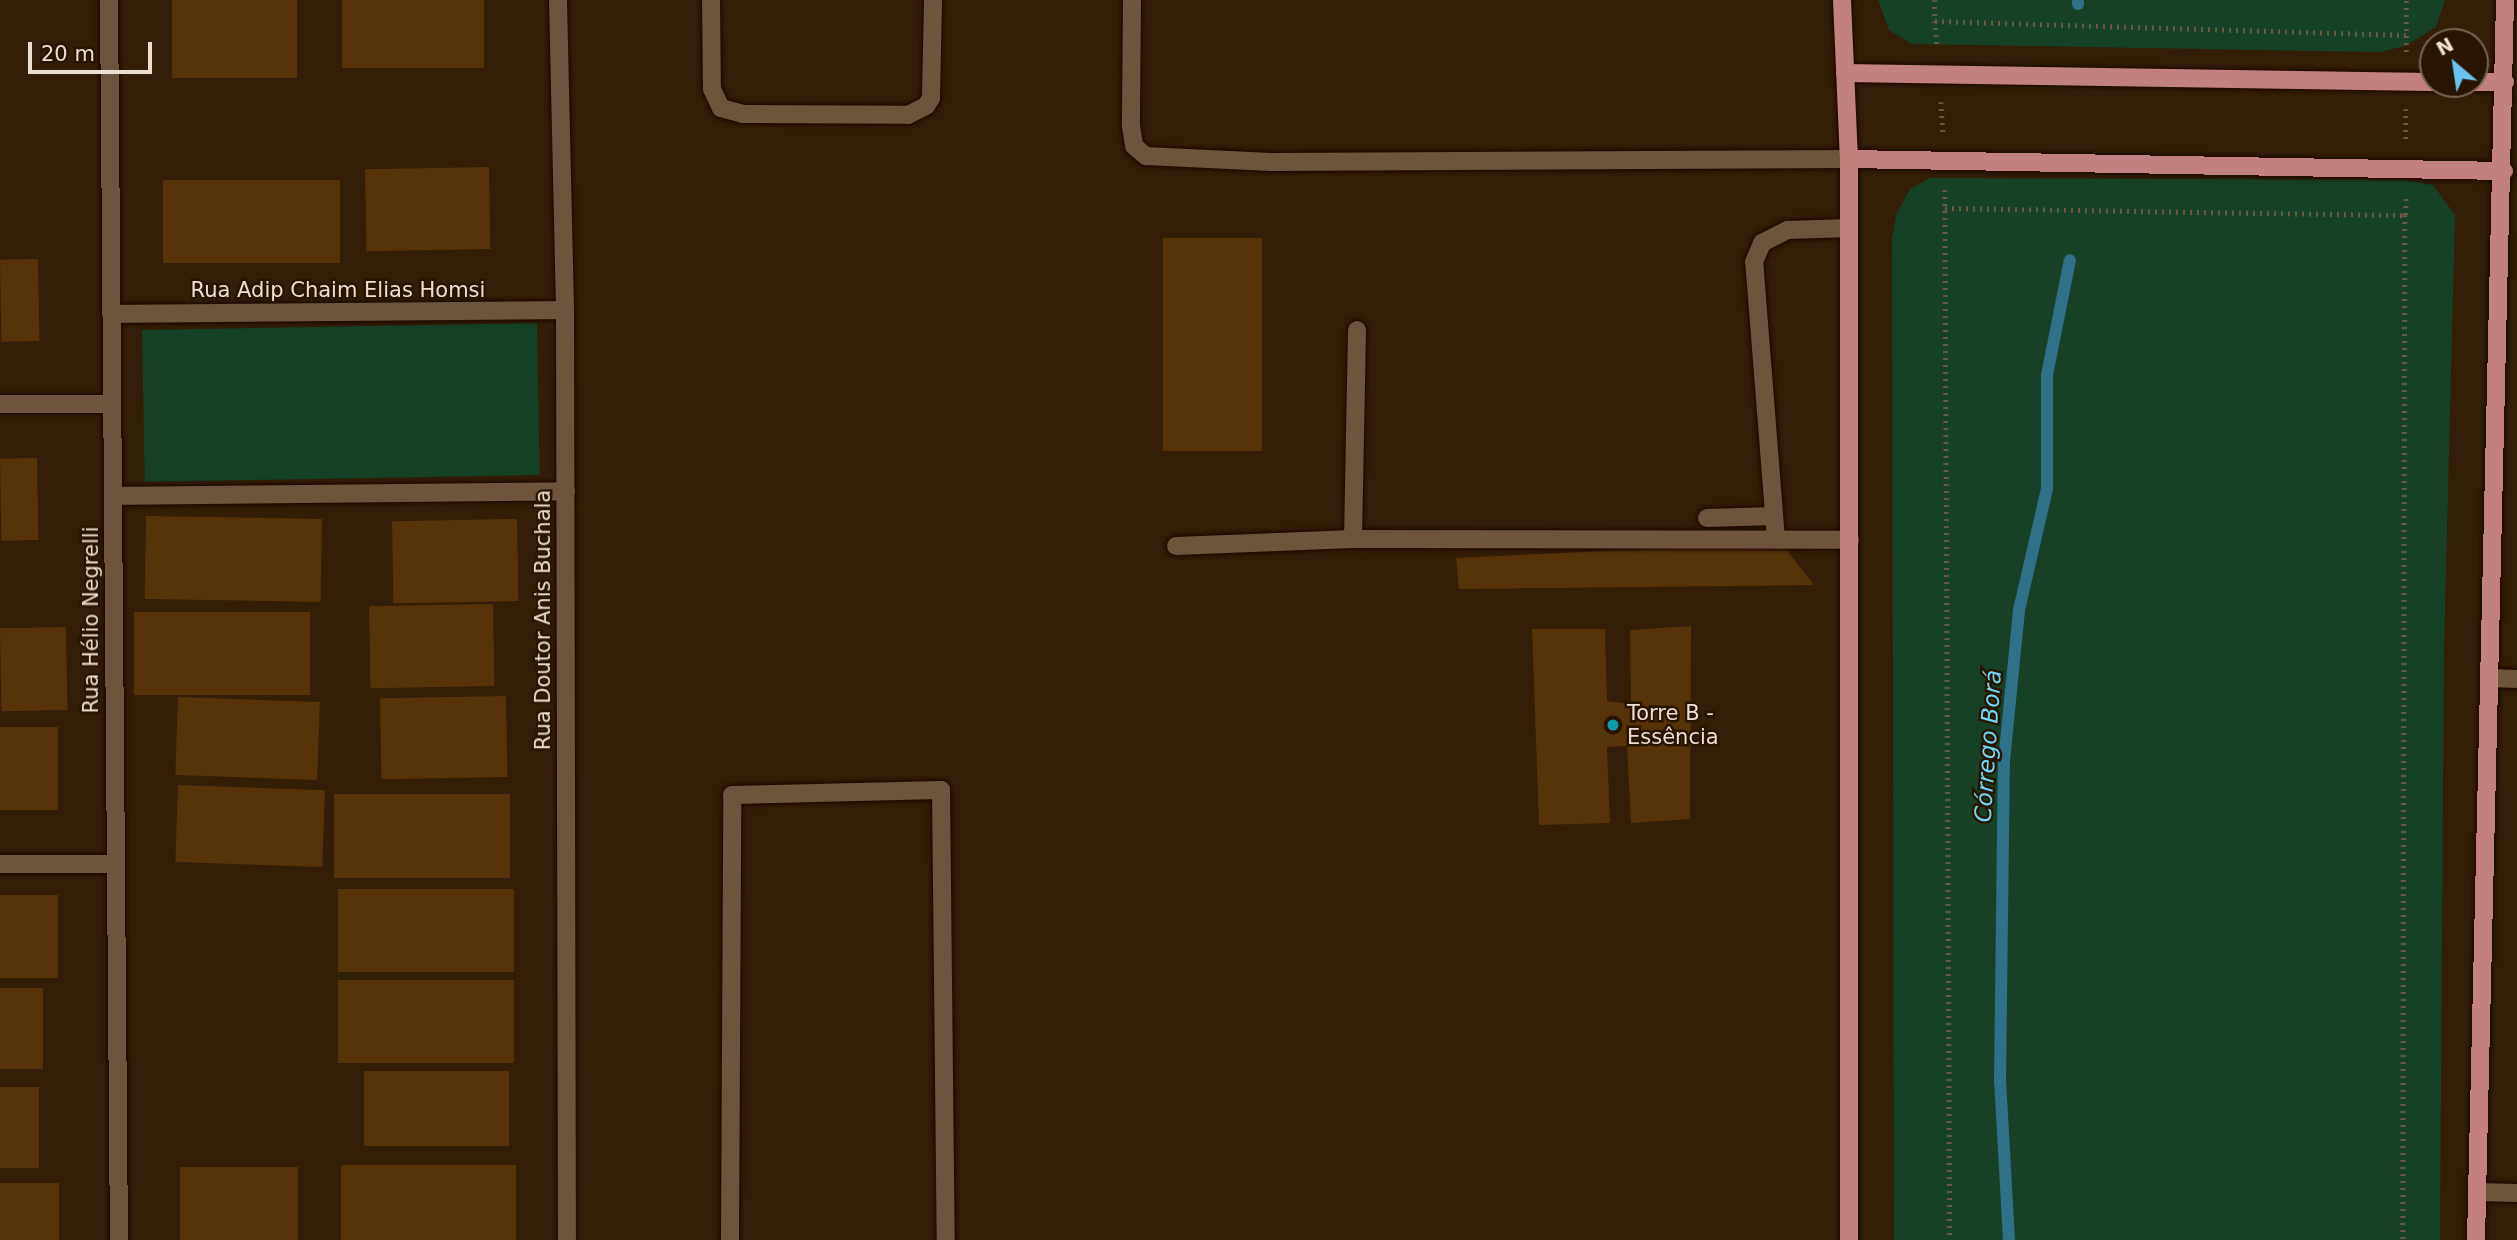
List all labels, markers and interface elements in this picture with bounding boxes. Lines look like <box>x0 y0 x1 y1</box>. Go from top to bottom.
scale bar <box>32 28 156 72</box>
north arrow <box>2419 28 2489 98</box>
text: N <box>2432 33 2457 60</box>
text: 20 m <box>41 42 95 66</box>
street label: Rua Adip Chaim Elias Homsi <box>191 277 485 303</box>
street label: Rua Doutor Anis Buchala <box>530 490 556 750</box>
street label: Rua Hélio Negrelli <box>78 527 104 713</box>
water label: Córrego Borá <box>1969 669 2007 823</box>
place label: Torre B - Essência <box>1627 700 1719 750</box>
marker: Torre B - Essência <box>1605 717 1621 733</box>

